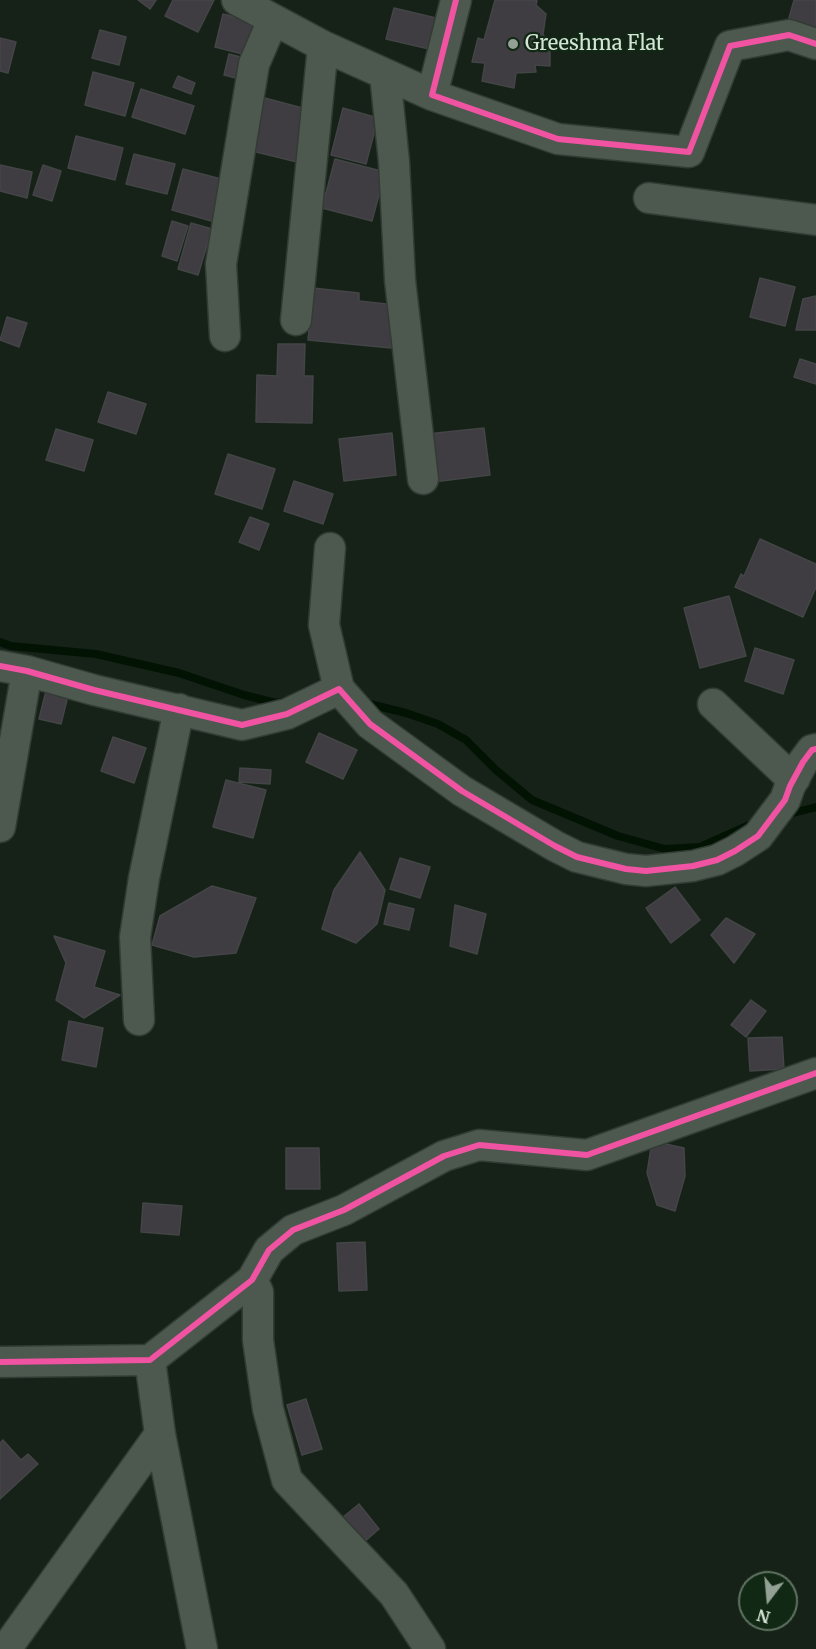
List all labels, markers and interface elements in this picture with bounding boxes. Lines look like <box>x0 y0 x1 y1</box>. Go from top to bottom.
place label: Greeshma Flat <box>525 32 664 56</box>
marker: Greeshma Flat <box>506 37 520 51</box>
north arrow <box>738 1571 798 1631</box>
text: N <box>755 1605 772 1628</box>

